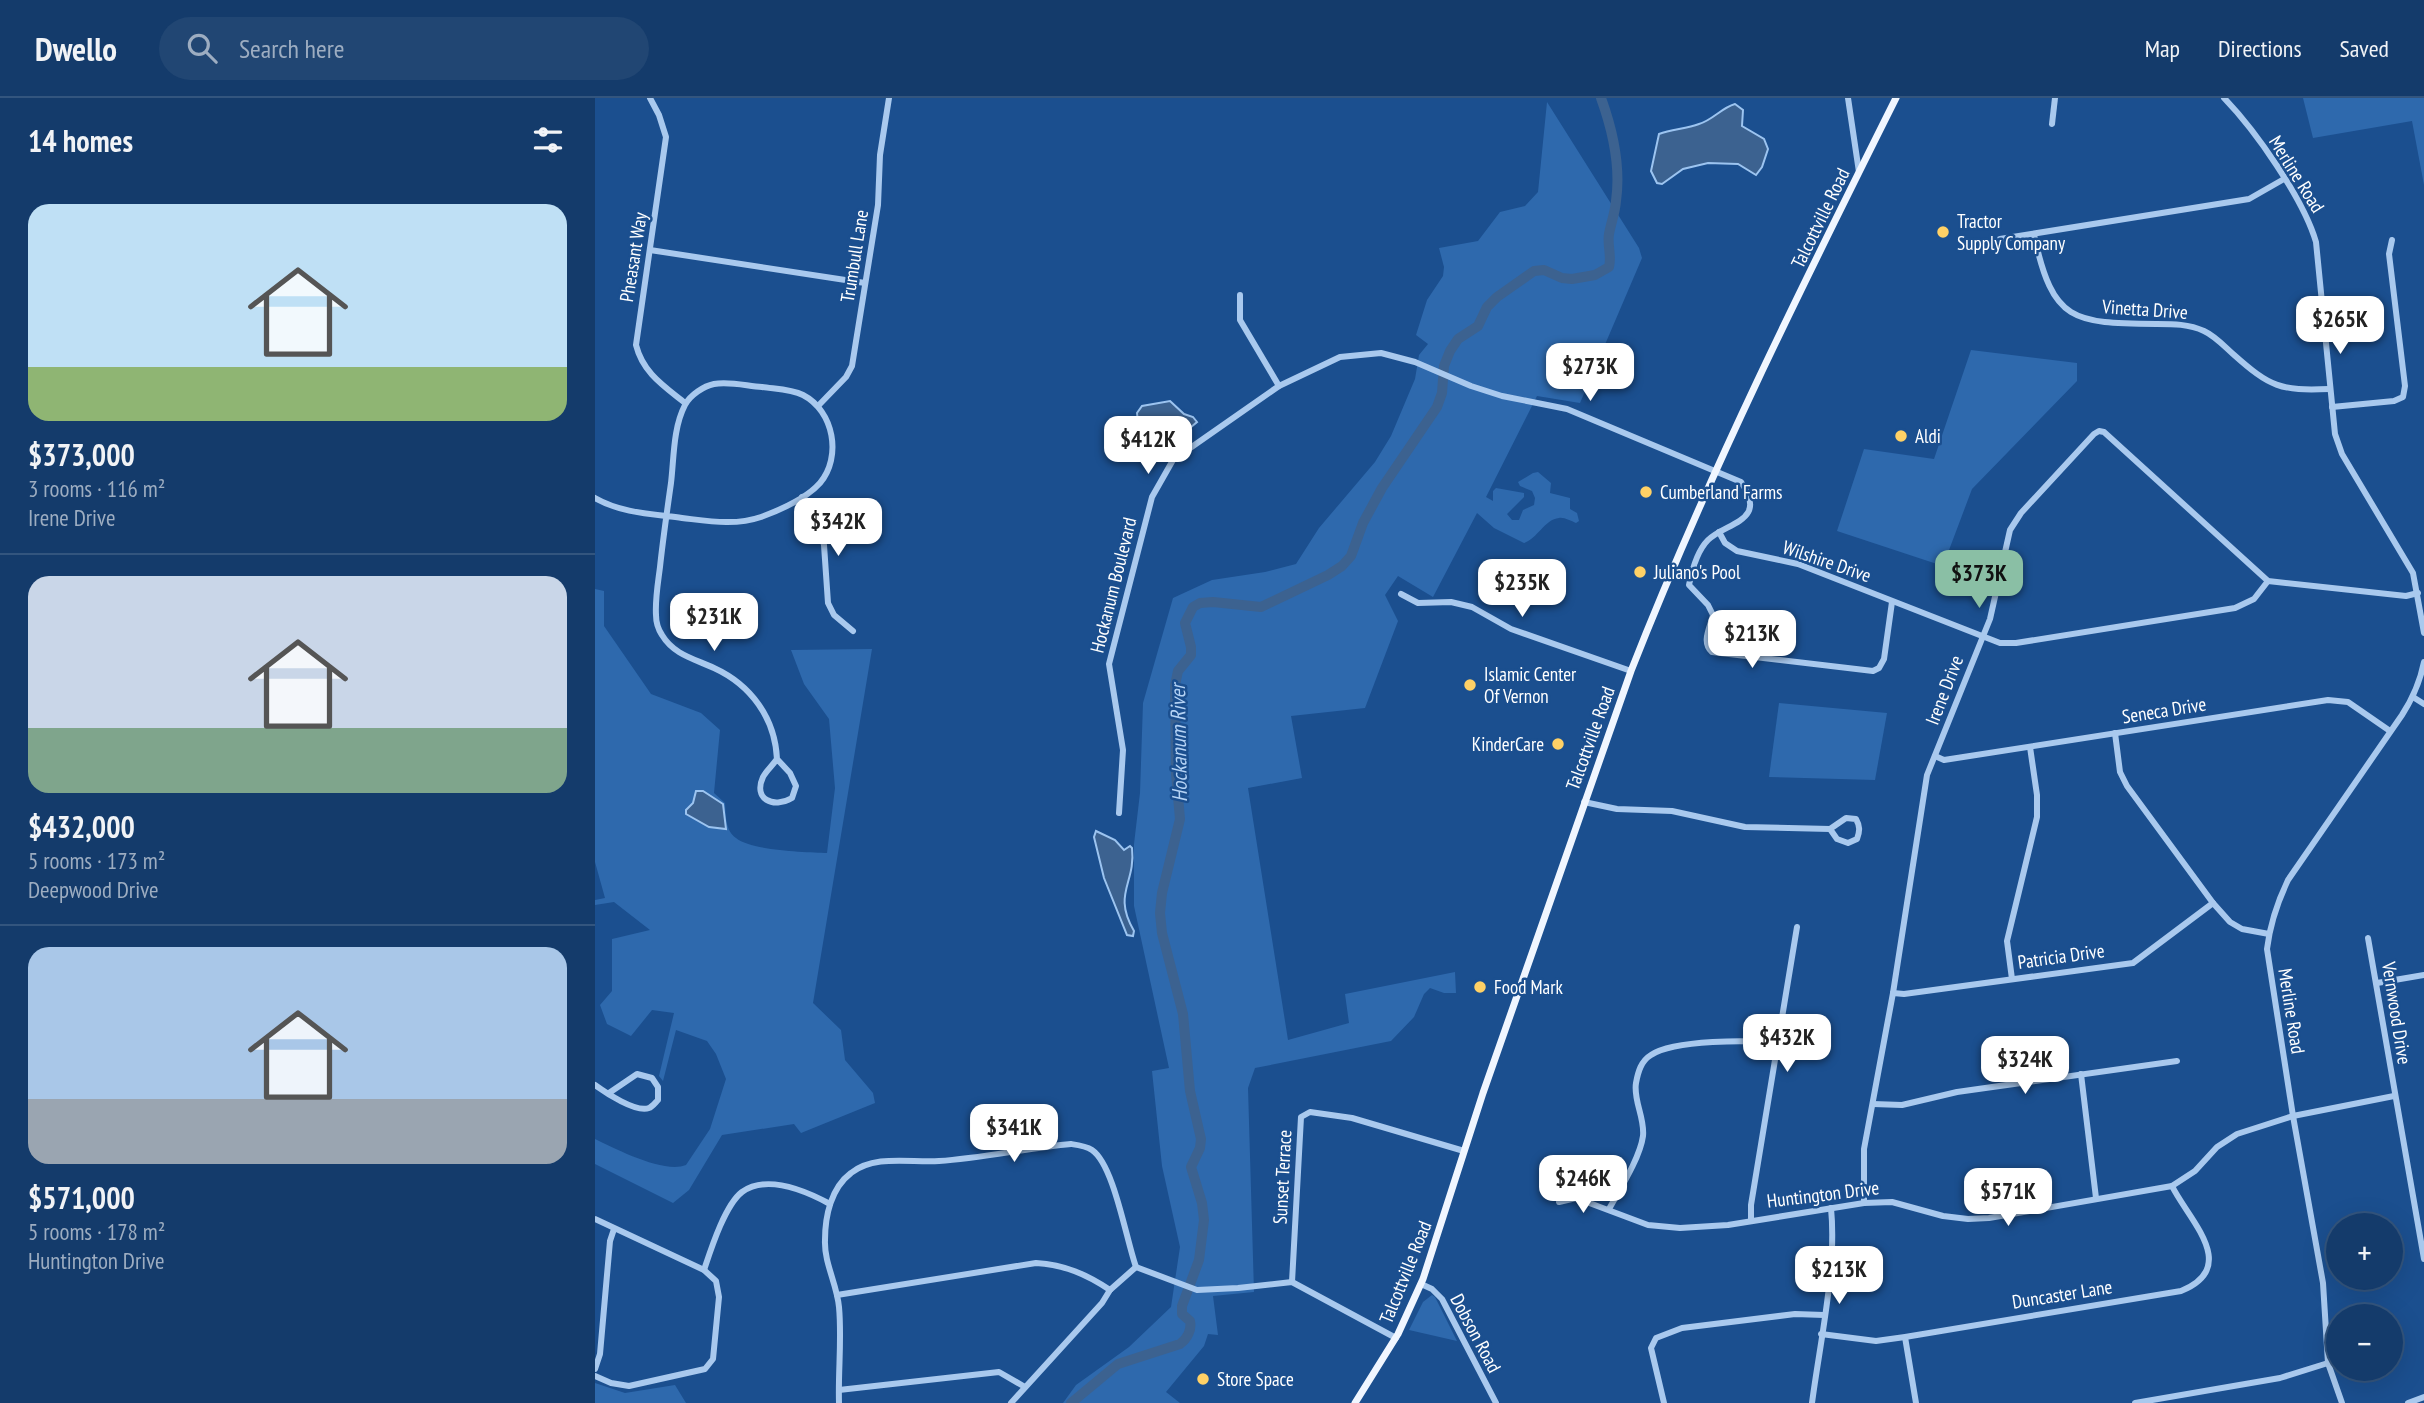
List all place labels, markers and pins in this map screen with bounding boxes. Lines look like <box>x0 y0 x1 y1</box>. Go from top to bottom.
place label: Tractor Supply Company <box>1957 209 2066 255</box>
marker: Tractor Supply Company <box>1935 224 1951 240</box>
pin: $265K <box>2291 296 2389 356</box>
pin: $273K <box>1541 344 1639 403</box>
pin: $412K <box>1099 416 1197 476</box>
place label: Aldi <box>1915 424 1941 448</box>
marker: Aldi <box>1893 428 1909 444</box>
place label: Cumberland Farms <box>1660 480 1782 504</box>
marker: Cumberland Farms <box>1638 484 1654 500</box>
pin: $342K <box>789 498 887 558</box>
pin: $373K <box>1930 550 2028 610</box>
pin: $235K <box>1473 560 1571 619</box>
place label: Juliano's Pool <box>1653 560 1741 584</box>
marker: Juliano's Pool <box>1632 564 1648 580</box>
pin: $231K <box>665 594 763 653</box>
pin: $213K <box>1703 610 1801 670</box>
place label: Islamic Center Of Vernon <box>1484 662 1577 708</box>
marker: Islamic Center Of Vernon <box>1462 677 1478 693</box>
place label: KinderCare <box>1472 732 1544 756</box>
marker: KinderCare <box>1550 736 1566 752</box>
place label: Food Mark <box>1494 975 1563 999</box>
marker: Food Mark <box>1472 979 1488 995</box>
pin: $432K <box>1738 1014 1836 1074</box>
pin: $324K <box>1976 1037 2074 1096</box>
pin: $341K <box>965 1104 1063 1164</box>
pin: $246K <box>1534 1156 1632 1215</box>
pin: $571K <box>1959 1168 2057 1228</box>
pin: $213K <box>1790 1246 1888 1306</box>
place label: Store Space <box>1217 1367 1294 1391</box>
marker: Store Space <box>1195 1371 1211 1387</box>

